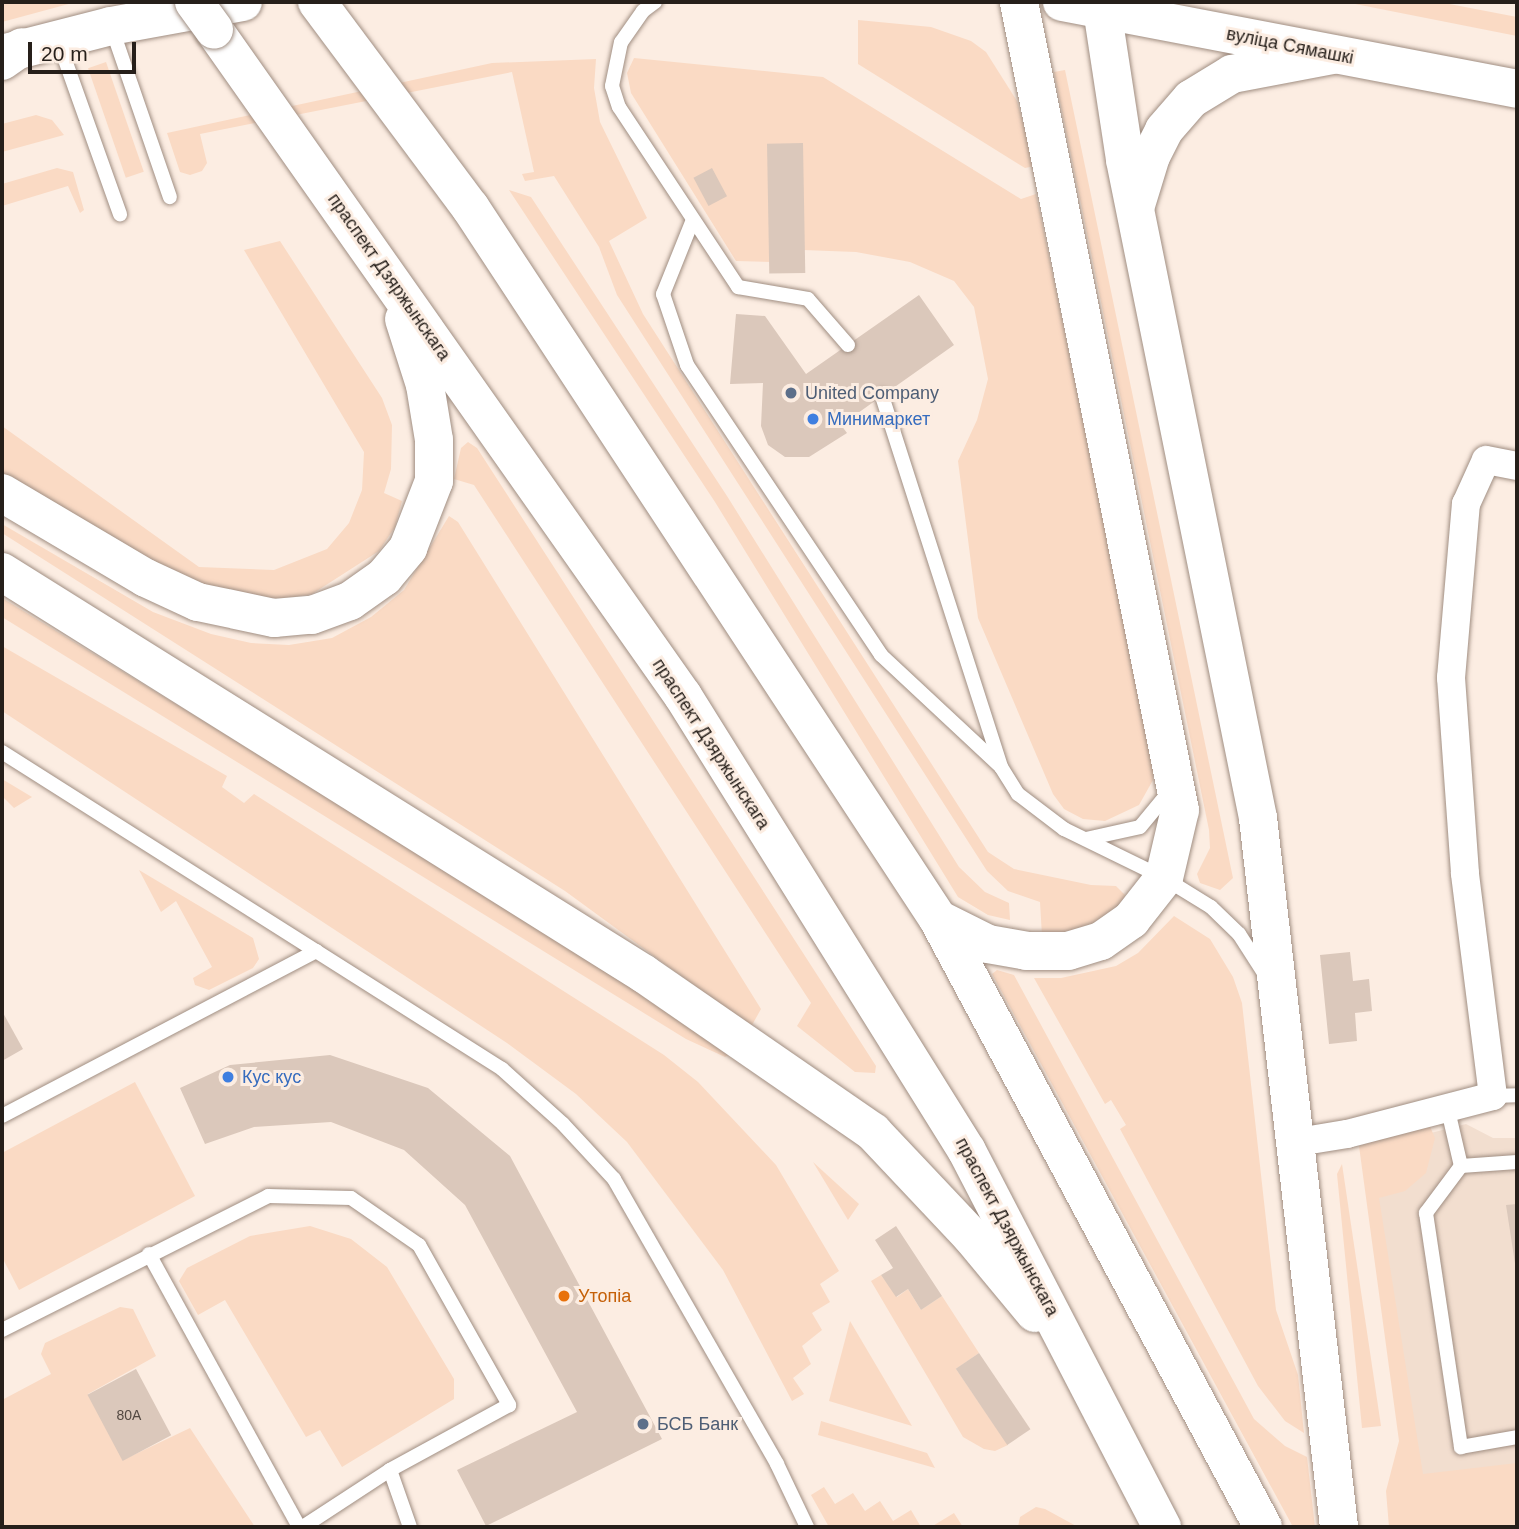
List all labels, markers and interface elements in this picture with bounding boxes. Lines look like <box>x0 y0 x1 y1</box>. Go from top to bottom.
street label: вуліца Сямашкі <box>1225 23 1355 69</box>
scale bar <box>32 28 140 72</box>
text: 20 m <box>41 42 88 65</box>
street label: праспект Дзяржынскага <box>323 189 455 365</box>
place label: United Company <box>805 382 939 404</box>
marker: United Company <box>783 385 799 401</box>
place label: Минимаркет <box>827 408 930 430</box>
marker: Минимаркет <box>805 411 821 427</box>
street label: праспект Дзяржынскага <box>648 655 774 833</box>
place label: Кус кус <box>242 1066 301 1088</box>
marker: Кус кус <box>220 1069 236 1085</box>
street label: праспект Дзяржынскага <box>951 1134 1063 1320</box>
place label: Утопiа <box>578 1285 631 1307</box>
marker: Утопiа <box>556 1288 572 1304</box>
house number: 80А <box>117 1407 141 1423</box>
place label: БСБ Банк <box>657 1413 738 1435</box>
marker: БСБ Банк <box>635 1416 651 1432</box>

